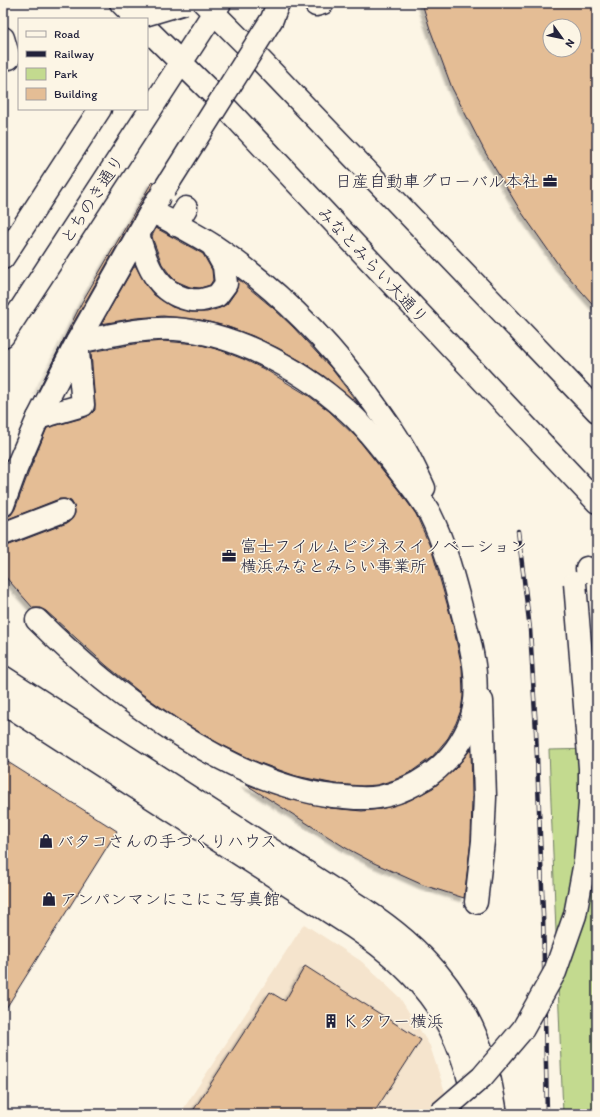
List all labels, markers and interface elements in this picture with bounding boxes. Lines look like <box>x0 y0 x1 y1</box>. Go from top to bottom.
legend <box>18 18 148 110</box>
north arrow <box>542 18 582 58</box>
text: Road <box>54 27 80 41</box>
text: N <box>562 37 577 50</box>
text: Railway <box>54 47 94 61</box>
text: Park <box>54 67 78 81</box>
text: Building <box>54 87 98 101</box>
street label: とちのき通り <box>56 151 128 247</box>
place label: 日産自動車グローバル本社 <box>335 171 539 191</box>
office icon: 日産自動車グローバル本社 <box>542 173 558 189</box>
street label: みなとみらい大通り <box>314 202 432 328</box>
place label: 富士フイルムビジネスイノベーション 横浜みなとみらい事業所 <box>240 536 527 576</box>
office icon: 富士フイルムビジネスイノベーション 横浜みなとみらい事業所 <box>221 548 237 564</box>
place label: バタコさんの手づくりハウス <box>57 831 277 851</box>
shop icon: バタコさんの手づくりハウス <box>38 833 54 849</box>
place label: アンパンマンにこにこ写真館 <box>60 889 280 909</box>
shop icon: アンパンマンにこにこ写真館 <box>41 891 57 907</box>
place label: Ｋタワー横浜 <box>342 1011 444 1031</box>
building icon: Ｋタワー横浜 <box>323 1013 339 1029</box>

